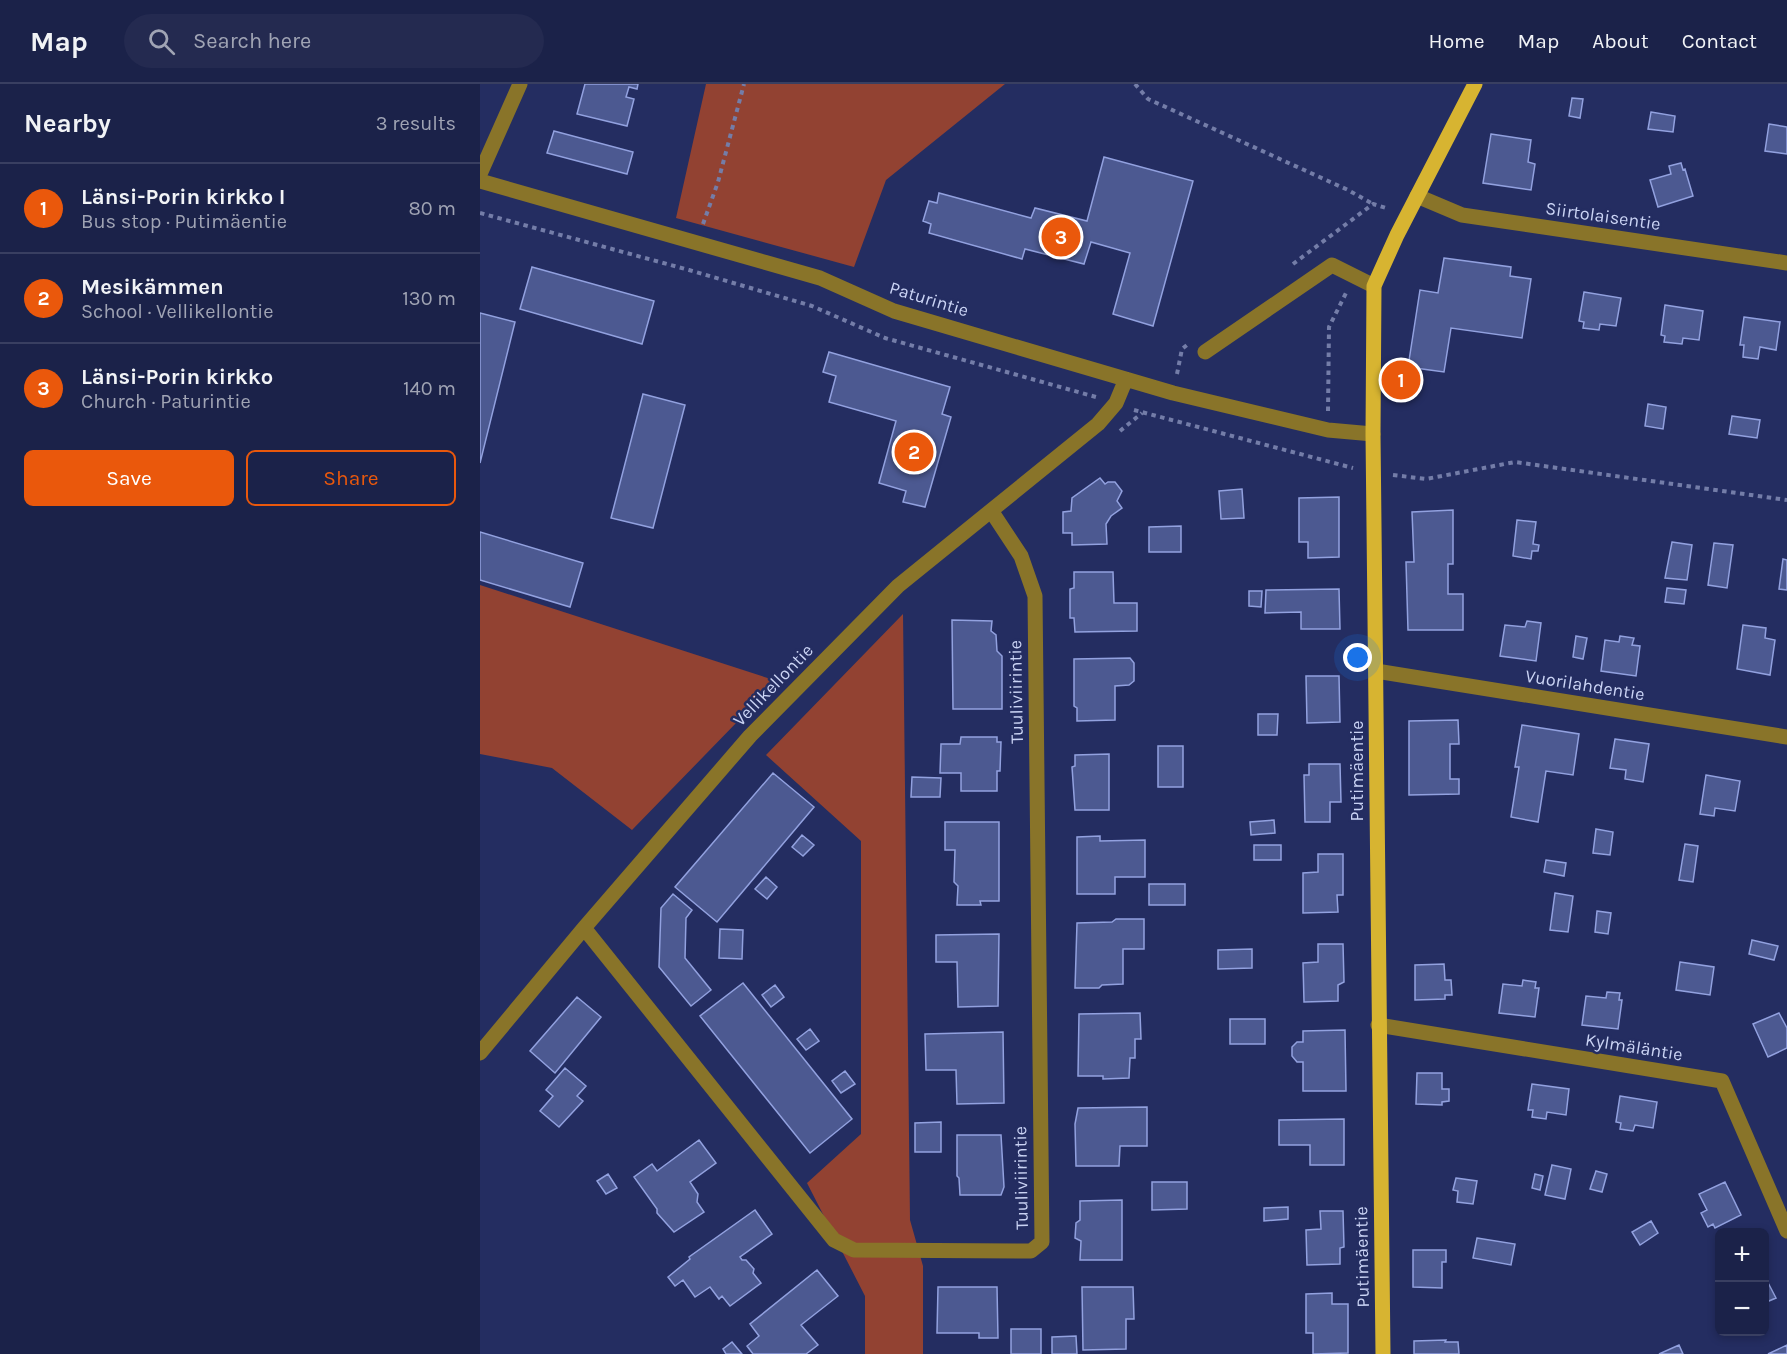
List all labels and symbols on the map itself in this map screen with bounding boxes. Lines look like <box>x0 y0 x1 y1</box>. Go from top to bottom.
street label: Siirtolaisentie <box>1544 197 1662 235</box>
pin: 3 <box>1042 214 1080 260</box>
street label: Paturintie <box>887 277 971 321</box>
pin: 1 <box>1382 358 1420 402</box>
pin: 2 <box>894 430 934 475</box>
street label: Vellikellontie <box>728 639 818 731</box>
street label: Tuuliviirintie <box>1004 640 1028 744</box>
your location <box>1343 643 1372 672</box>
street label: Vuorilahdentie <box>1524 665 1646 705</box>
street label: Putimäentie <box>1346 720 1368 822</box>
street label: Kylmäläntie <box>1584 1028 1684 1066</box>
street label: Tuuliviirintie <box>1009 1126 1033 1230</box>
street label: Putimäentie <box>1350 1206 1374 1308</box>

